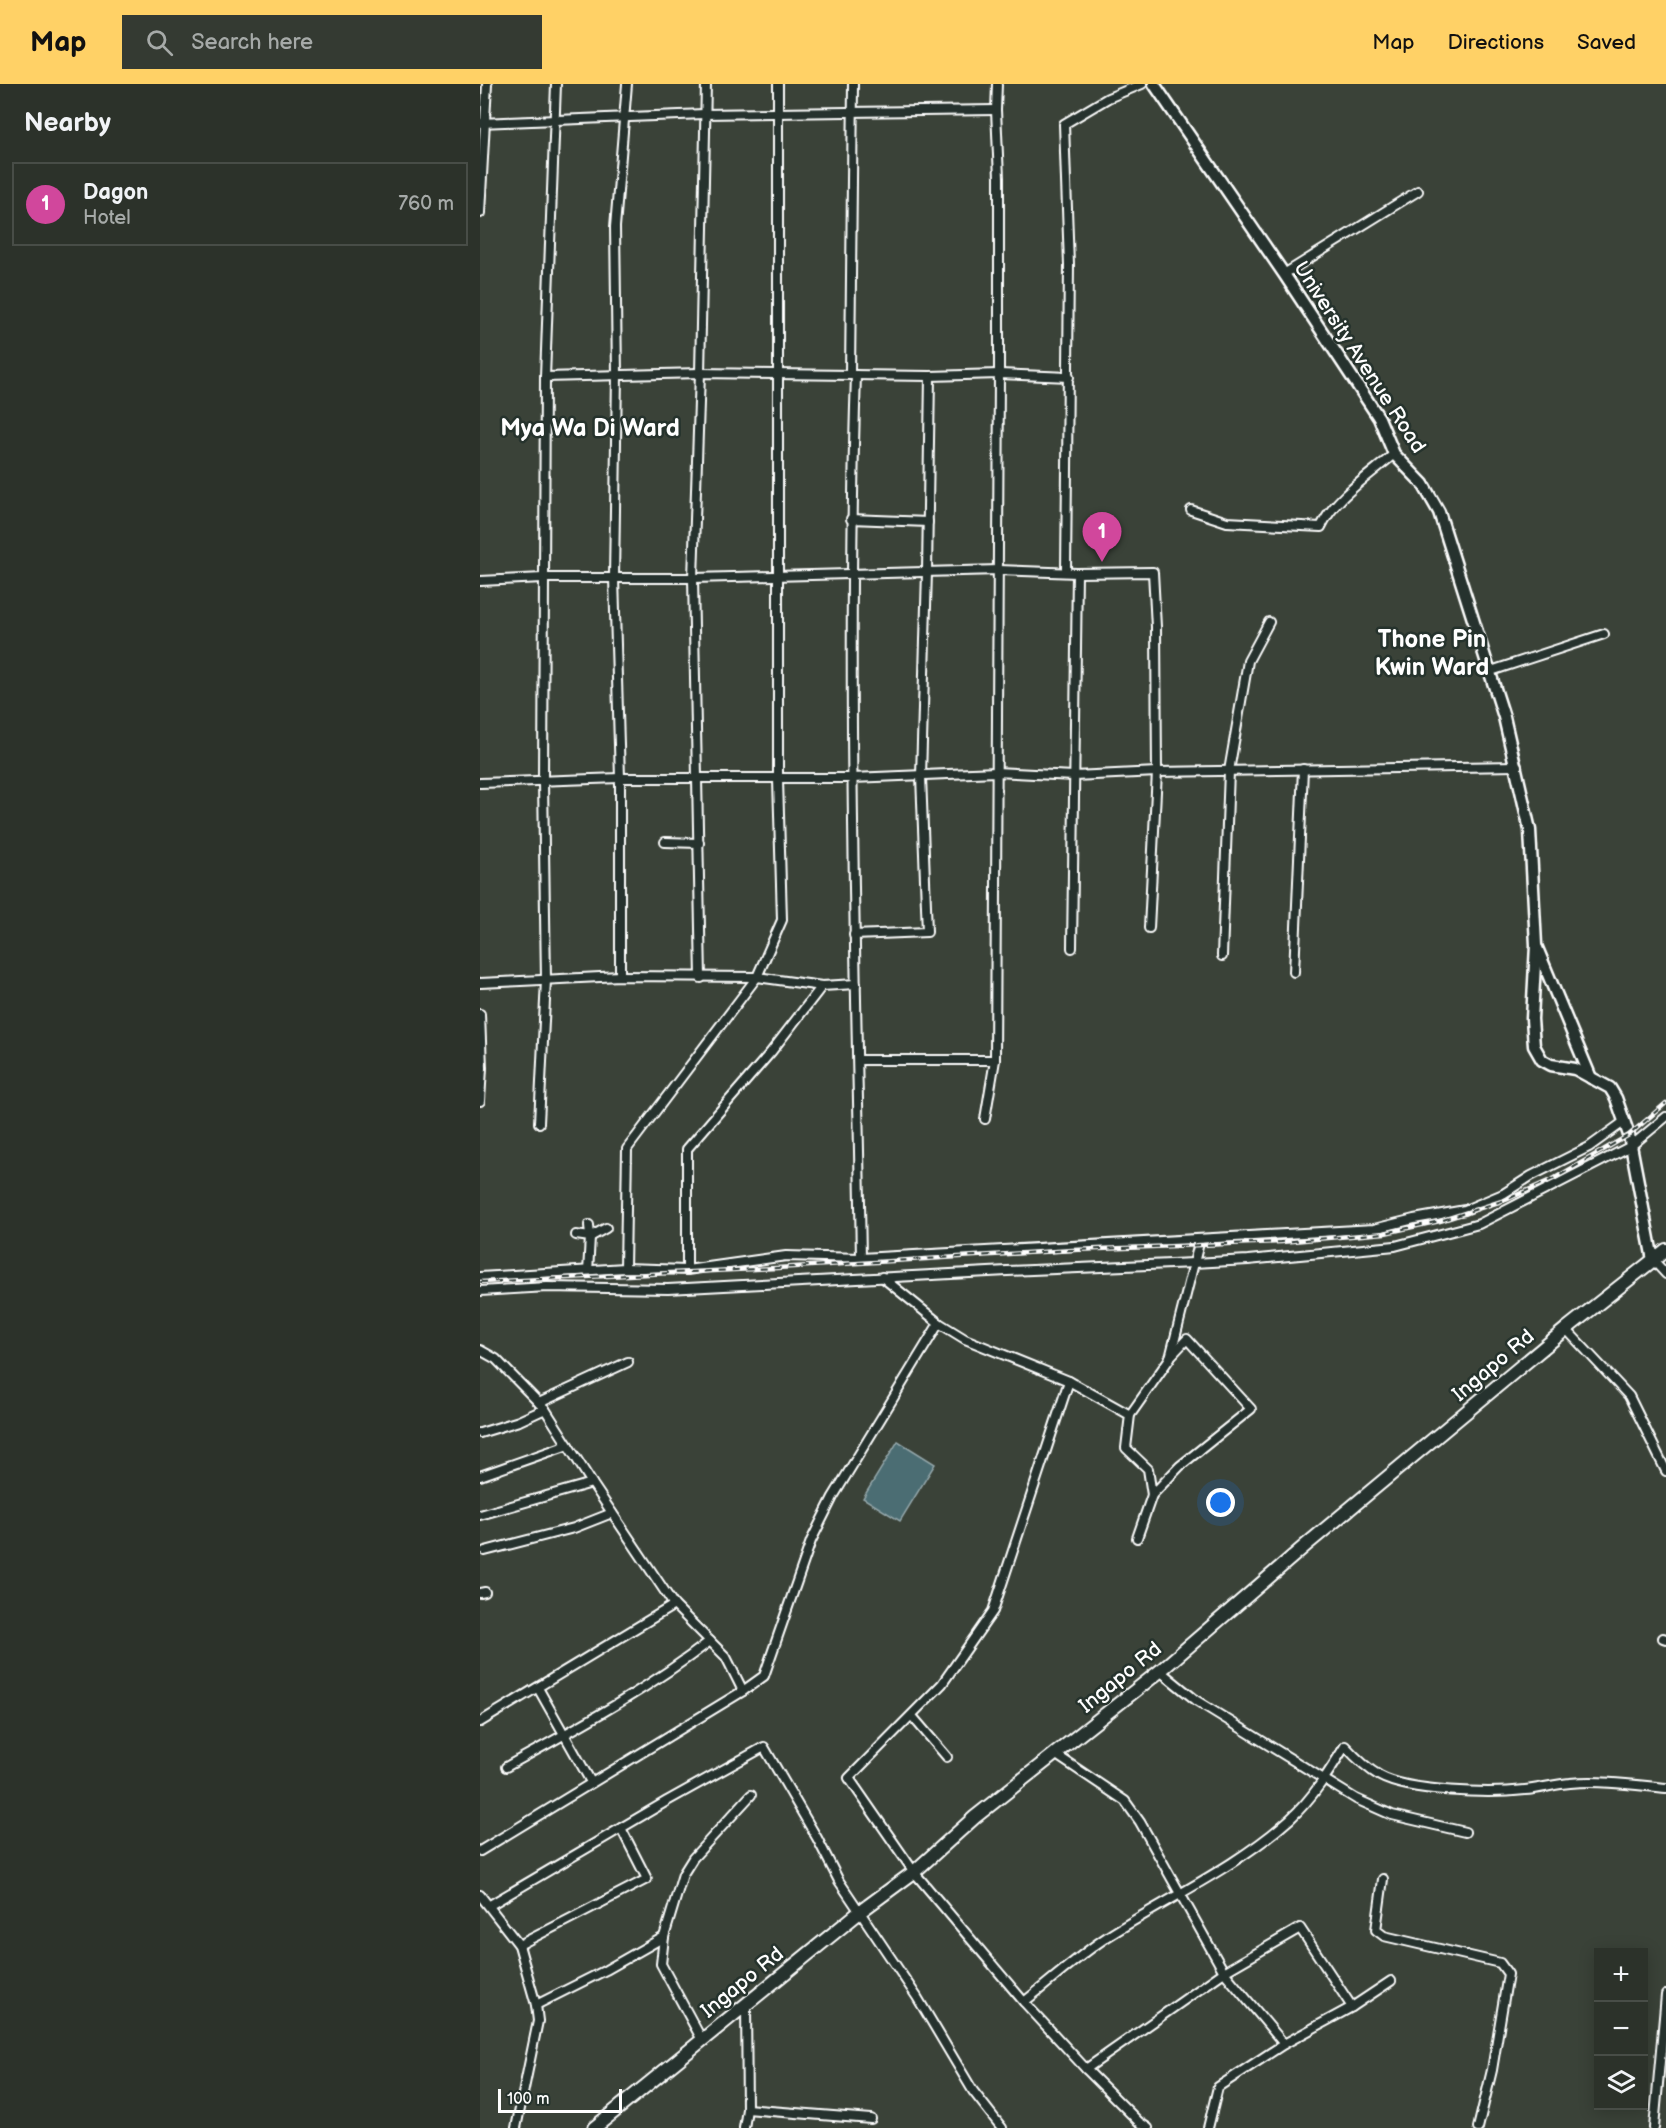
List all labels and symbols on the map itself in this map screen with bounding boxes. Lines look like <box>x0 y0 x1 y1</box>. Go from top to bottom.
street label: University Avenue Road <box>1288 257 1431 458</box>
district label: Mya Wa Di Ward <box>500 414 680 443</box>
pin: 1 <box>1082 512 1122 562</box>
district label: Thone Pin Kwin Ward <box>1375 625 1489 682</box>
street label: Ingapo Rd <box>1447 1324 1539 1407</box>
your location <box>1206 1488 1235 1517</box>
street label: Ingapo Rd <box>1074 1636 1167 1718</box>
street label: Ingapo Rd <box>696 1941 789 2023</box>
scale bar <box>498 2086 622 2114</box>

